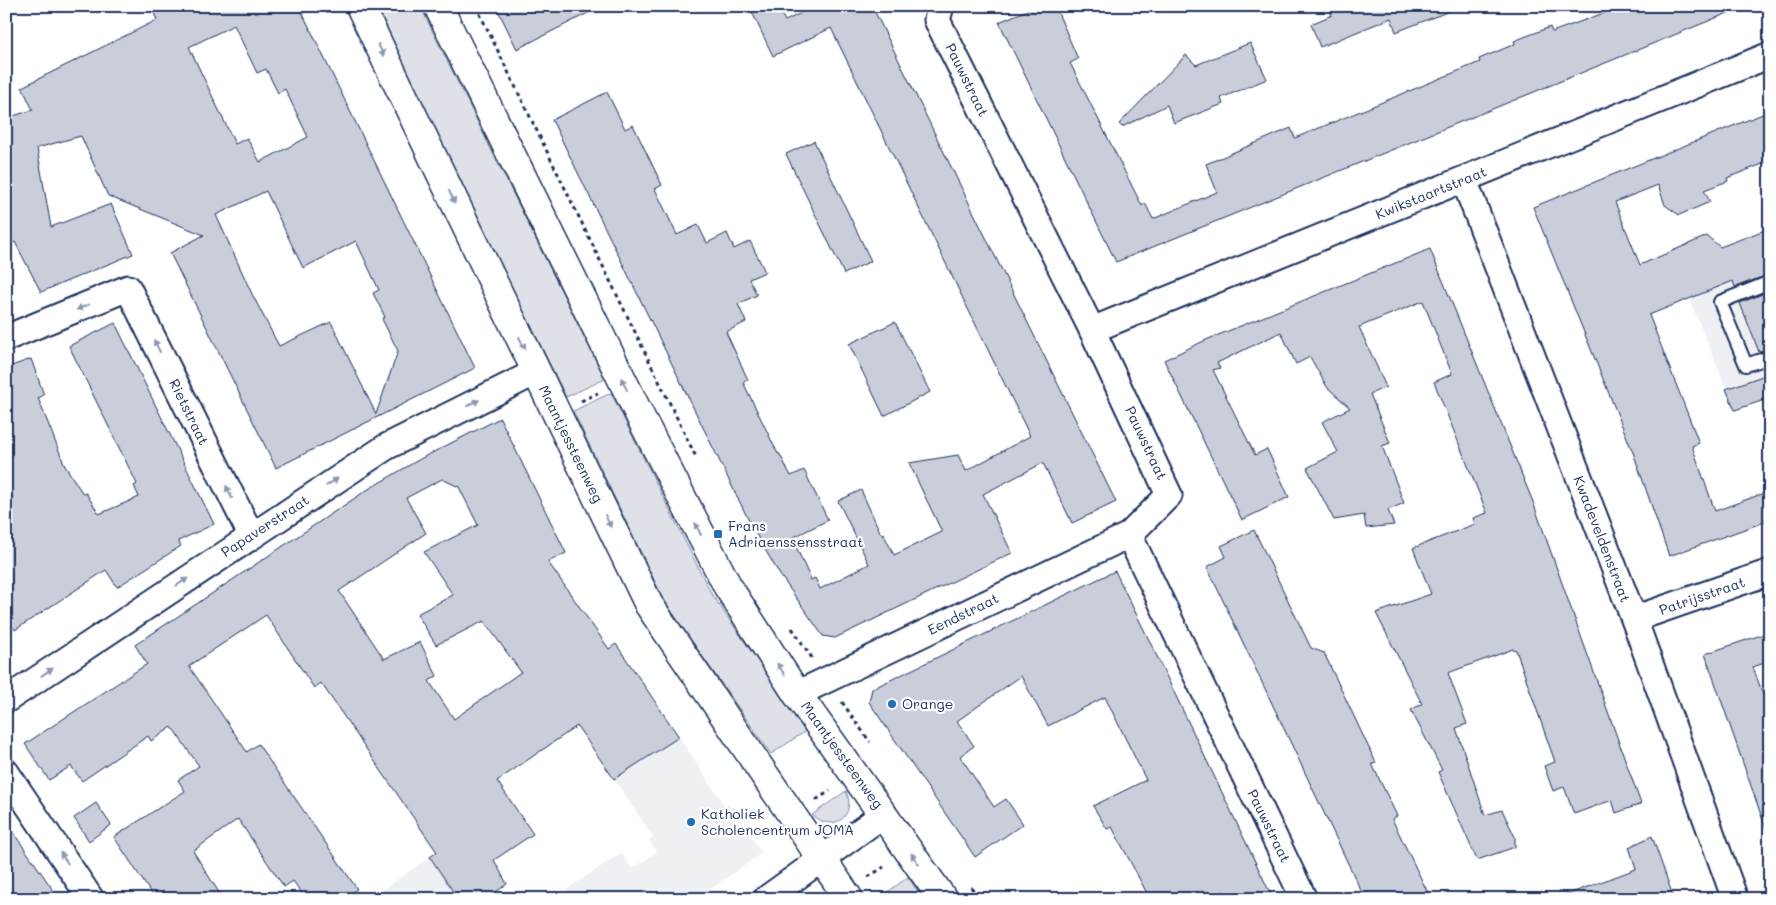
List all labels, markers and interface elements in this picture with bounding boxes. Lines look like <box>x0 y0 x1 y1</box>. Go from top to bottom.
street label: Pauwstraat <box>942 40 993 120</box>
one-way arrow <box>378 43 386 57</box>
street label: Kwikstaartstraat <box>1372 162 1489 223</box>
one-way arrow <box>448 190 456 204</box>
one-way arrow <box>75 303 90 311</box>
one-way arrow <box>518 336 526 350</box>
one-way arrow <box>153 339 161 354</box>
street label: Rietstraat <box>165 375 214 448</box>
one-way arrow <box>620 377 628 392</box>
street label: Maantjessteenweg <box>535 382 608 506</box>
one-way arrow <box>466 399 481 408</box>
street label: Pauwstraat <box>1121 403 1172 483</box>
street label: Kwadeveldenstraat <box>1570 473 1635 605</box>
one-way arrow <box>325 478 338 487</box>
one-way arrow <box>225 485 233 499</box>
street label: Papaverstraat <box>217 490 312 561</box>
one-way arrow <box>604 514 612 528</box>
place label: Frans Adriaenssensstraat <box>728 516 863 551</box>
one-way arrow <box>694 522 702 536</box>
marker: Frans Adriaenssensstraat <box>712 528 724 540</box>
street label: Patrijsstraat <box>1656 572 1747 619</box>
one-way arrow <box>175 577 188 587</box>
street label: Eendstraat <box>924 588 1002 639</box>
one-way arrow <box>776 662 786 675</box>
one-way arrow <box>40 668 53 677</box>
place label: Orange <box>902 694 953 713</box>
street label: Maantjessteenweg <box>797 697 888 812</box>
marker: Orange <box>886 698 898 710</box>
street label: Pauwstraat <box>1244 786 1295 866</box>
place label: Katholiek Scholencentrum JOMA <box>701 804 854 839</box>
marker: Katholiek Scholencentrum JOMA <box>685 816 697 828</box>
one-way arrow <box>59 851 69 865</box>
one-way arrow <box>910 852 920 865</box>

